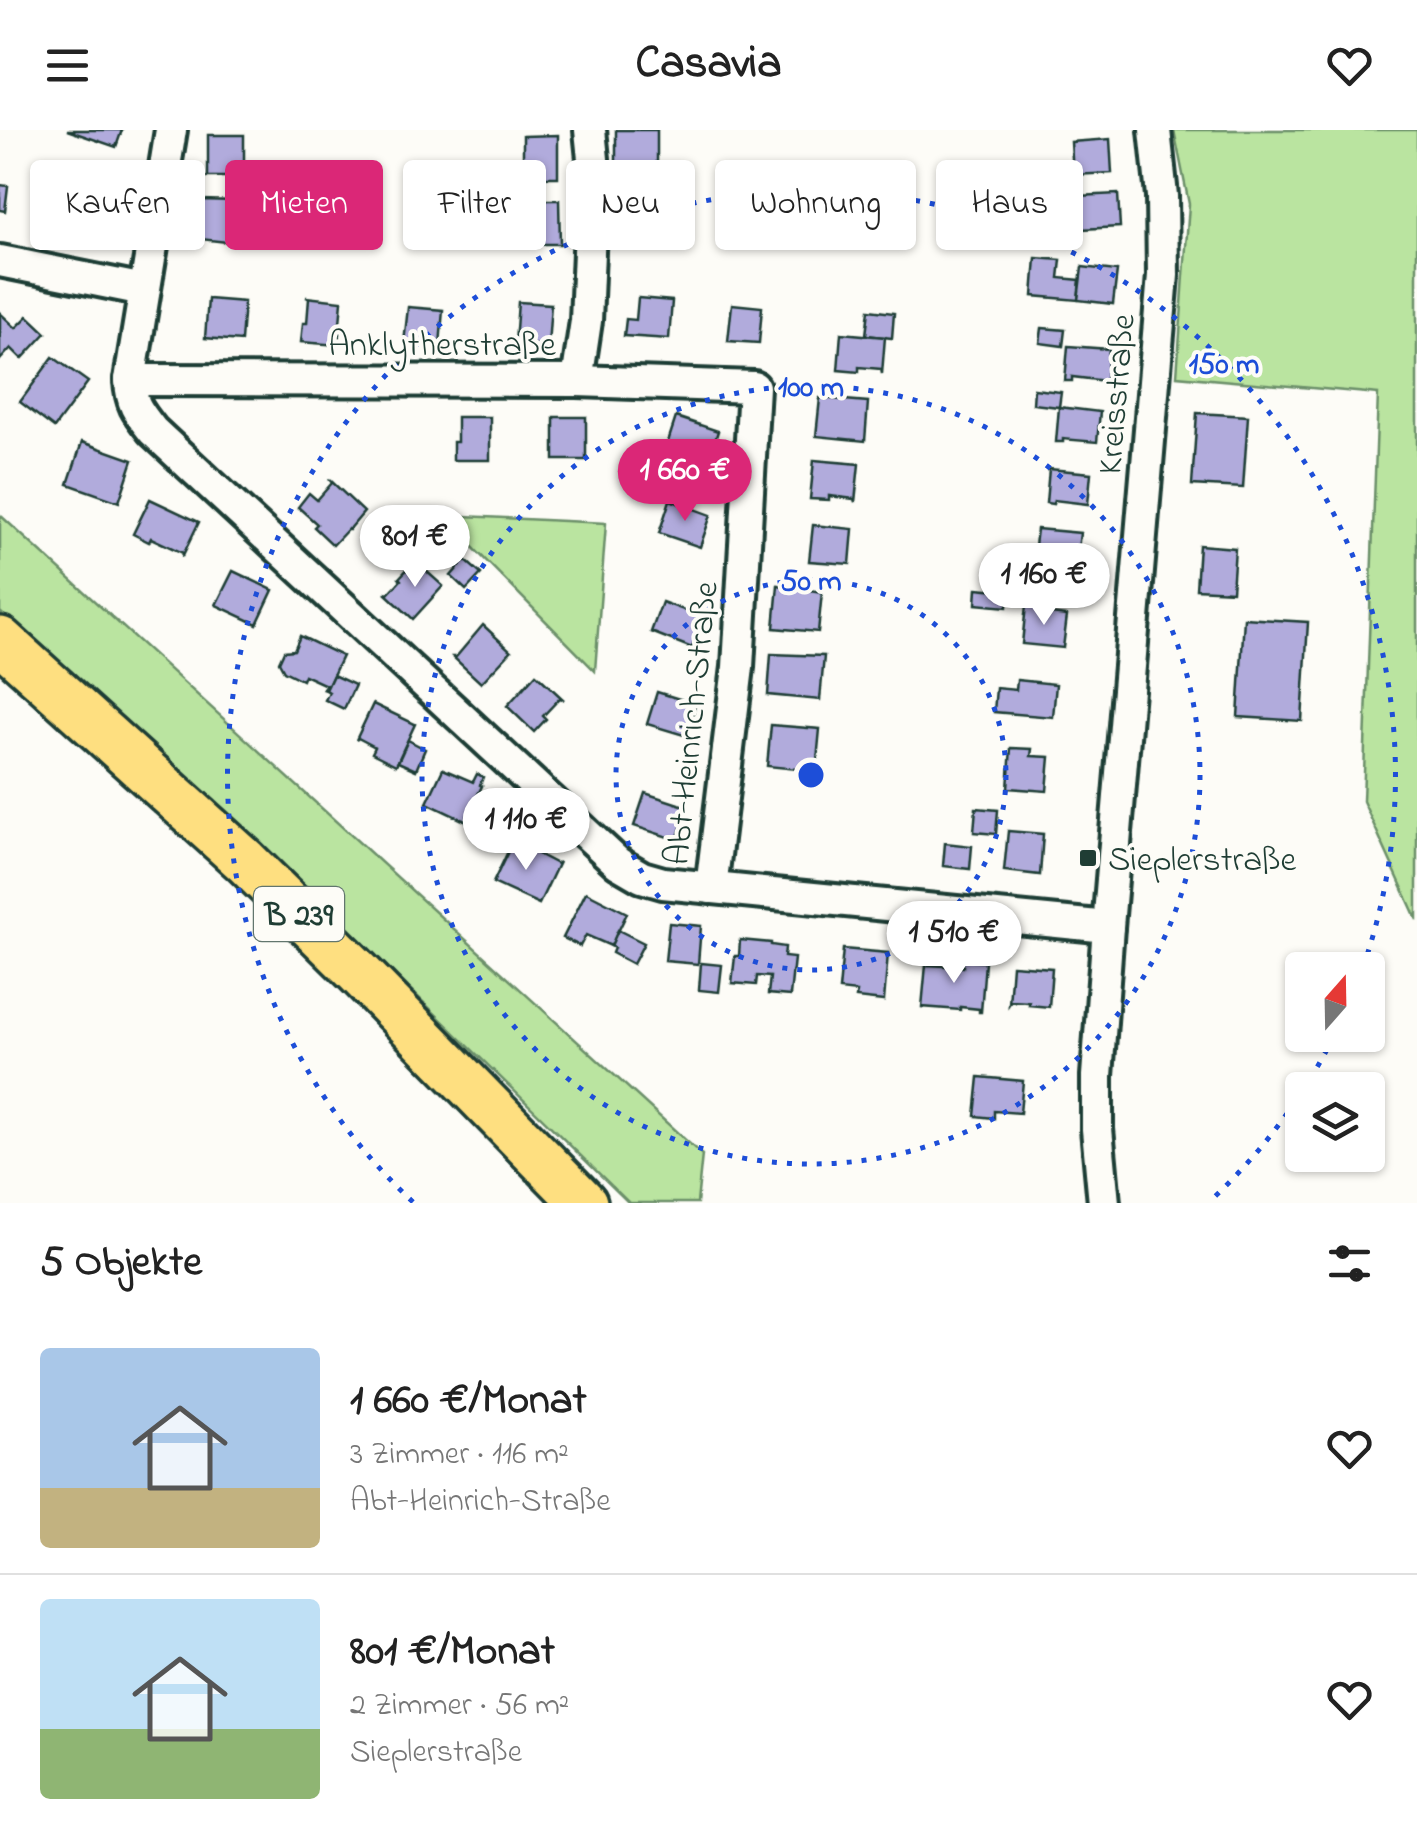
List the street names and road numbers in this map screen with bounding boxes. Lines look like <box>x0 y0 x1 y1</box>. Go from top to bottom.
street label: Kreisstraße <box>1086 312 1151 477</box>
street label: Anklytherstraße <box>328 321 556 372</box>
street label: Abt-Heinrich-Straße <box>653 579 734 868</box>
road number: B 239 <box>254 887 344 941</box>

